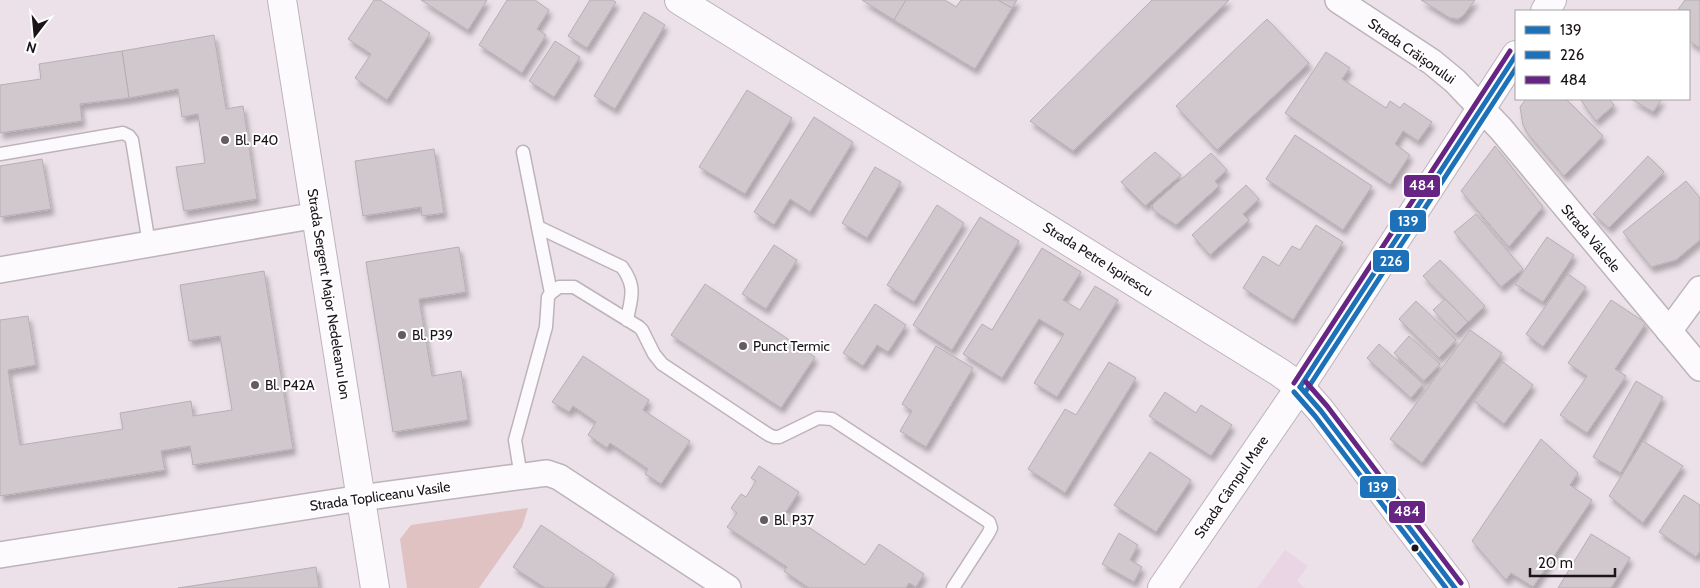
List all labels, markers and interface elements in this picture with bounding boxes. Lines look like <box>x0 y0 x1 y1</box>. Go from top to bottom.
north arrow <box>10 10 60 60</box>
legend <box>1515 10 1690 100</box>
street label: Strada Crăișorului <box>1365 14 1459 88</box>
text: 139 <box>1560 21 1582 39</box>
text: N <box>24 37 39 58</box>
text: 226 <box>1560 46 1584 64</box>
text: 484 <box>1560 71 1587 89</box>
place label: Bl. P40 <box>235 131 279 149</box>
marker: Bl. P40 <box>219 134 231 146</box>
line badge: 484 <box>1403 174 1441 198</box>
text: 484 <box>1409 176 1435 194</box>
street label: Strada Sergent Major Nedeleanu Ion <box>303 187 355 401</box>
street label: Strada Vâlcele <box>1557 200 1625 276</box>
line badge: 139 <box>1389 209 1427 233</box>
text: 139 <box>1398 212 1418 230</box>
street label: Strada Petre Ispirescu <box>1040 218 1156 300</box>
line badge: 226 <box>1372 249 1410 273</box>
text: 226 <box>1380 252 1402 270</box>
place label: Bl. P39 <box>412 326 453 344</box>
marker: Bl. P39 <box>396 329 408 341</box>
place label: Punct Termic <box>753 337 830 355</box>
marker: Punct Termic <box>737 340 749 352</box>
place label: Bl. P42A <box>265 376 315 394</box>
marker: Bl. P42A <box>249 379 261 391</box>
street label: Strada Câmpul Mare <box>1190 432 1272 542</box>
line badge: 139 <box>1359 475 1397 499</box>
street label: Strada Topliceanu Vasile <box>309 477 451 515</box>
text: 139 <box>1368 478 1388 496</box>
line badge: 484 <box>1388 500 1426 524</box>
text: 484 <box>1394 502 1420 520</box>
place label: Bl. P37 <box>774 511 814 529</box>
marker: Bl. P37 <box>758 514 770 526</box>
unlabelled marker <box>1410 543 1420 553</box>
scale bar <box>1530 546 1615 578</box>
text: 20 m <box>1538 554 1573 572</box>

